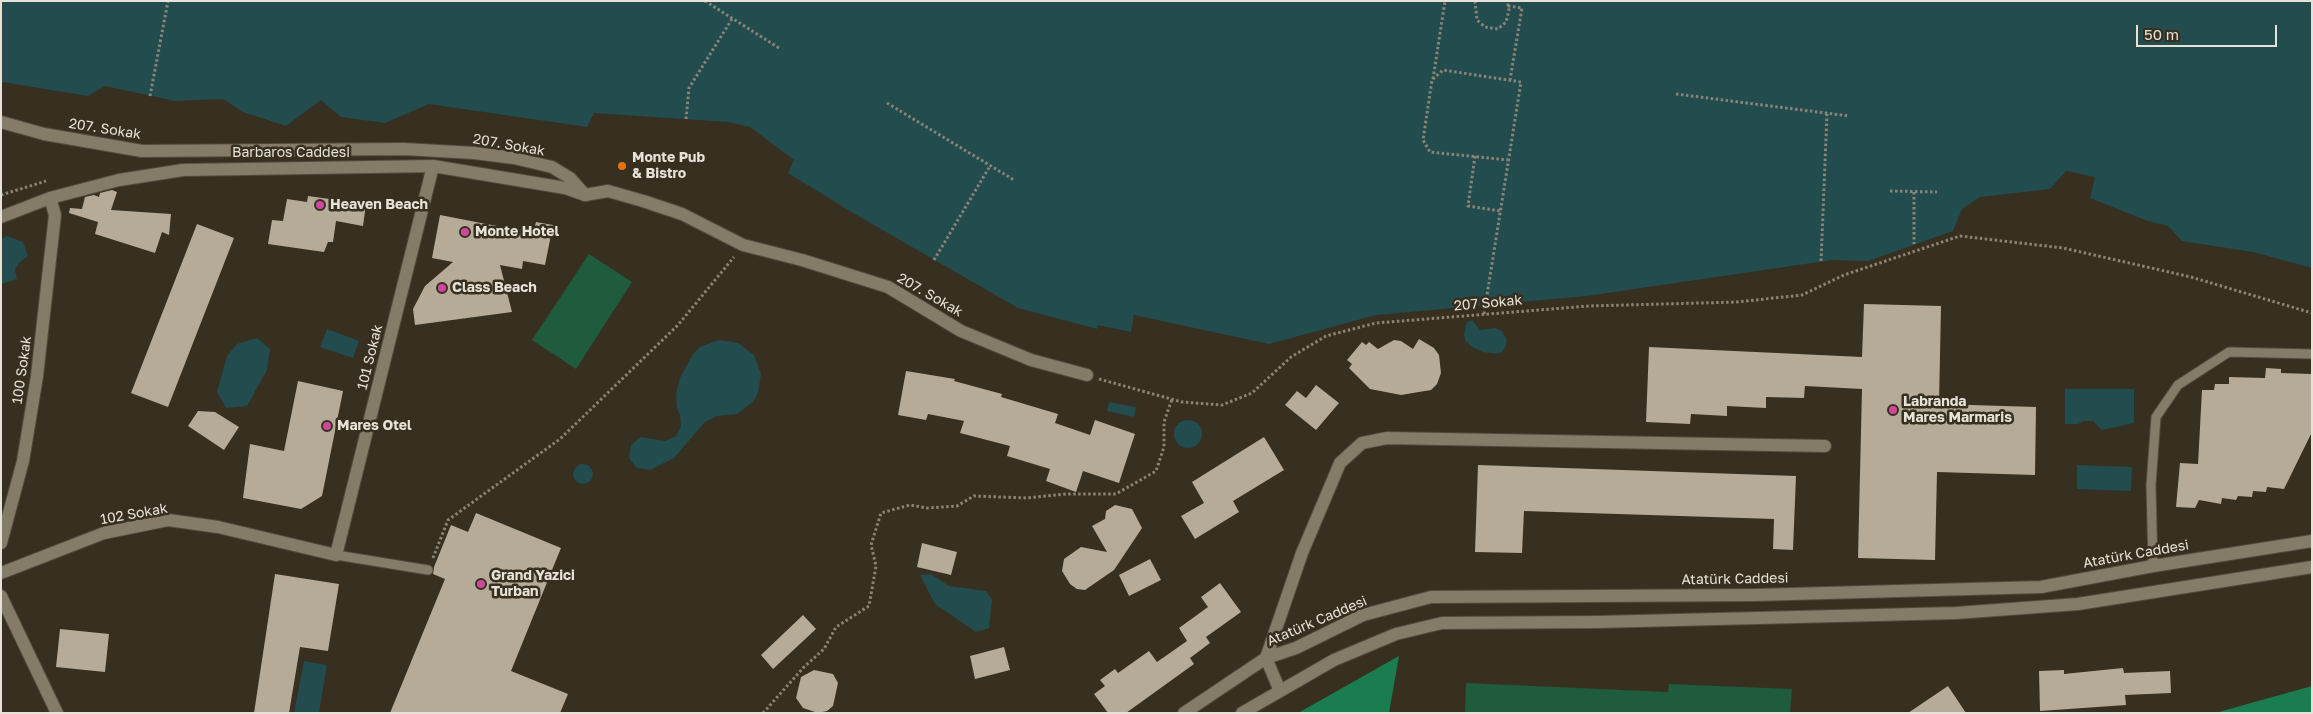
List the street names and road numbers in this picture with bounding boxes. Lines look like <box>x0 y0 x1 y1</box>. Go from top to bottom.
street label: 207. Sokak <box>68 115 142 143</box>
street label: 207. Sokak <box>472 130 546 160</box>
street label: Barbaros Caddesi <box>232 145 350 161</box>
street label: 207. Sokak <box>894 270 966 320</box>
street label: 207 Sokak <box>1453 292 1523 314</box>
street label: 101 Sokak <box>354 323 386 391</box>
street label: 100 Sokak <box>9 335 35 405</box>
street label: 102 Sokak <box>99 500 169 528</box>
street label: Atatürk Caddesi <box>2082 536 2190 572</box>
street label: Atatürk Caddesi <box>1681 570 1789 588</box>
street label: Atatürk Caddesi <box>1264 592 1370 650</box>

